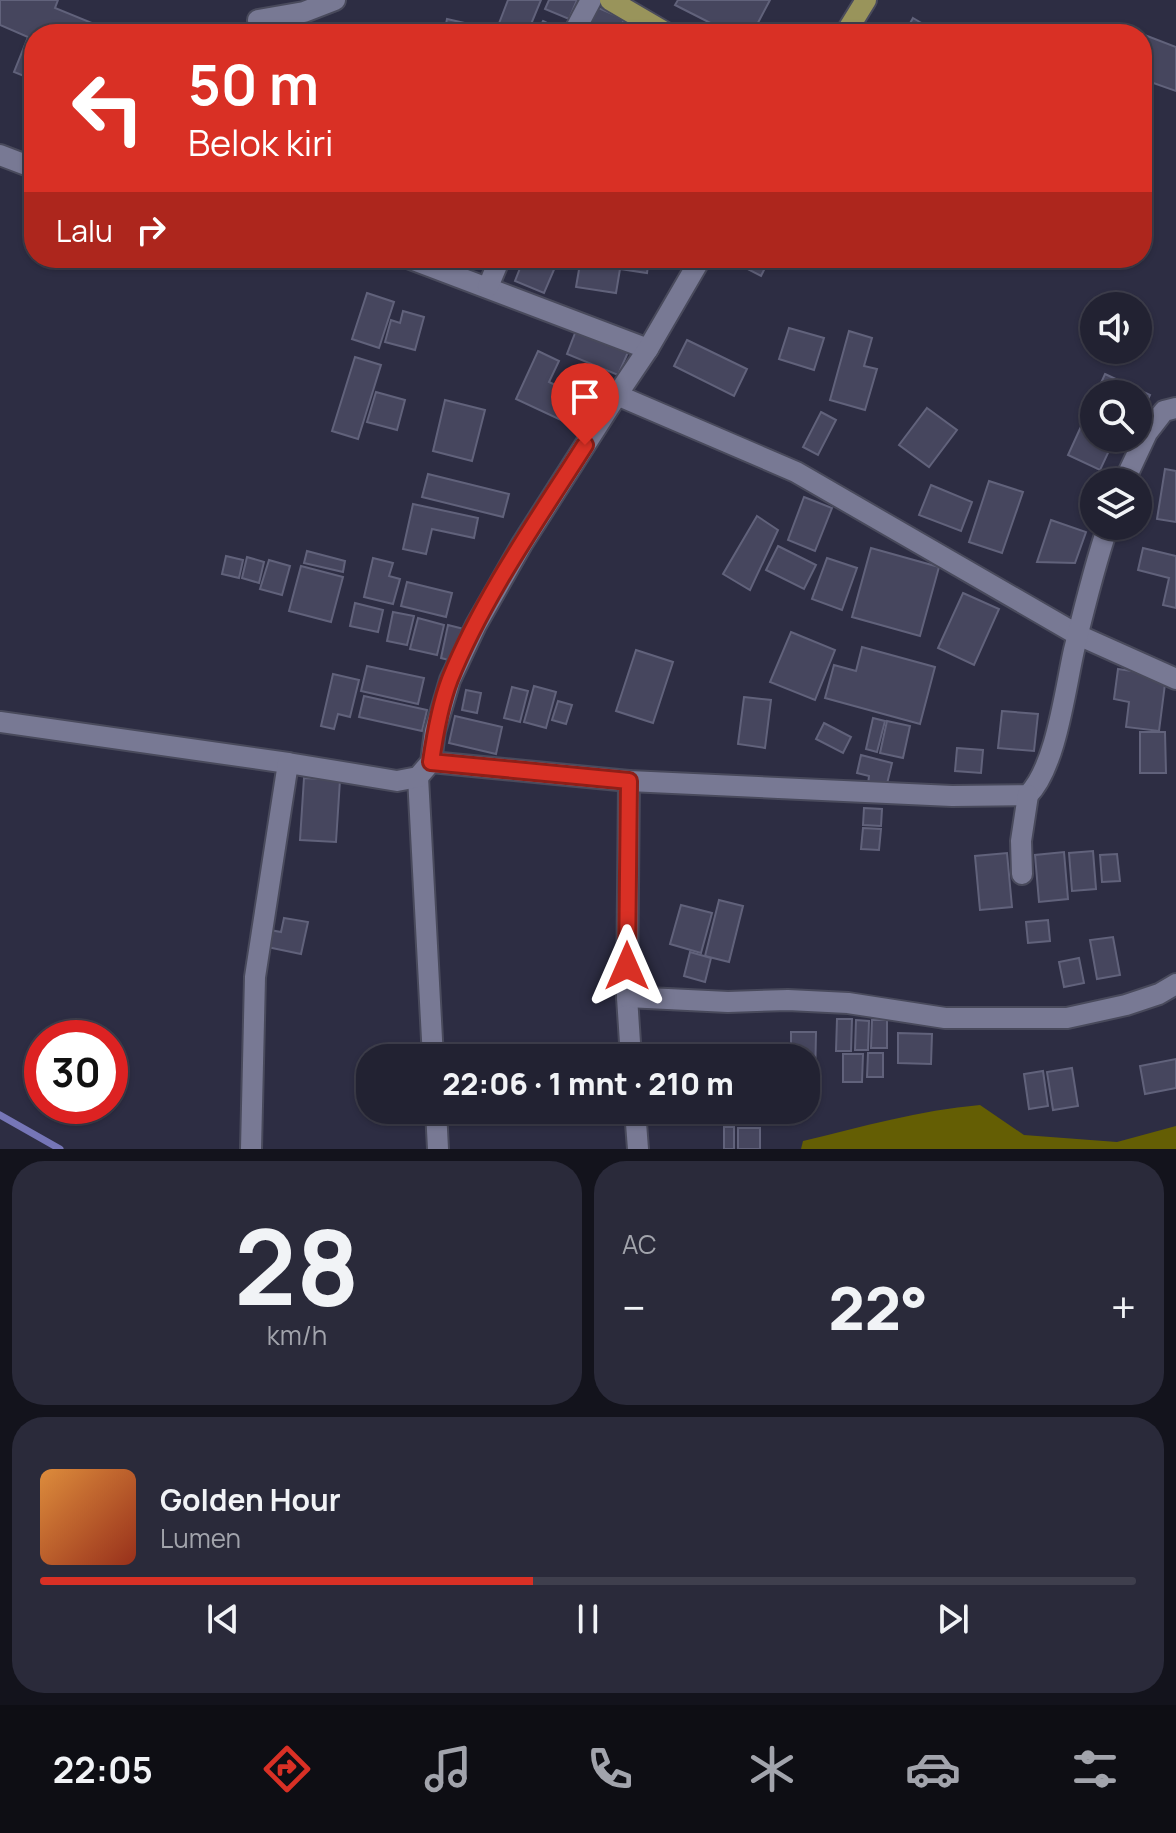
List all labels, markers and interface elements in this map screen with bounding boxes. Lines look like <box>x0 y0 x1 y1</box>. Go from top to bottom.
text: 50 m <box>188 45 319 122</box>
icon: left <box>56 56 160 160</box>
text: Belok kiri <box>188 118 334 167</box>
icon: right <box>129 208 173 252</box>
text: Lalu <box>56 210 113 251</box>
map controls <box>1080 292 1152 540</box>
button: sound <box>1080 292 1152 364</box>
pin <box>551 363 619 445</box>
icon: arrive <box>563 375 607 419</box>
button: search <box>1080 380 1152 452</box>
button: layers <box>1080 468 1152 540</box>
position arrow <box>585 924 669 1008</box>
speed limit sign: 30 <box>24 1020 128 1124</box>
text: 22:06 · 1 mnt · 210 m <box>442 1063 734 1104</box>
text: 28 <box>234 1194 360 1336</box>
text: AC <box>622 1226 657 1262</box>
text: 22° <box>828 1266 928 1348</box>
text: − <box>622 1277 646 1337</box>
text: + <box>1111 1277 1136 1337</box>
text: km/h <box>267 1317 327 1353</box>
text: Golden Hour <box>160 1479 341 1520</box>
text: Lumen <box>160 1520 241 1556</box>
icon: previous <box>201 1597 245 1641</box>
icon: pause <box>566 1597 610 1641</box>
icon: next <box>931 1597 975 1641</box>
icon: directions <box>259 1741 315 1797</box>
icon: music <box>420 1741 476 1797</box>
icon: phone <box>582 1741 638 1797</box>
icon: climate <box>744 1741 800 1797</box>
icon: car <box>905 1741 961 1797</box>
icon: filters <box>1067 1741 1123 1797</box>
text: 22:05 <box>53 1745 153 1794</box>

